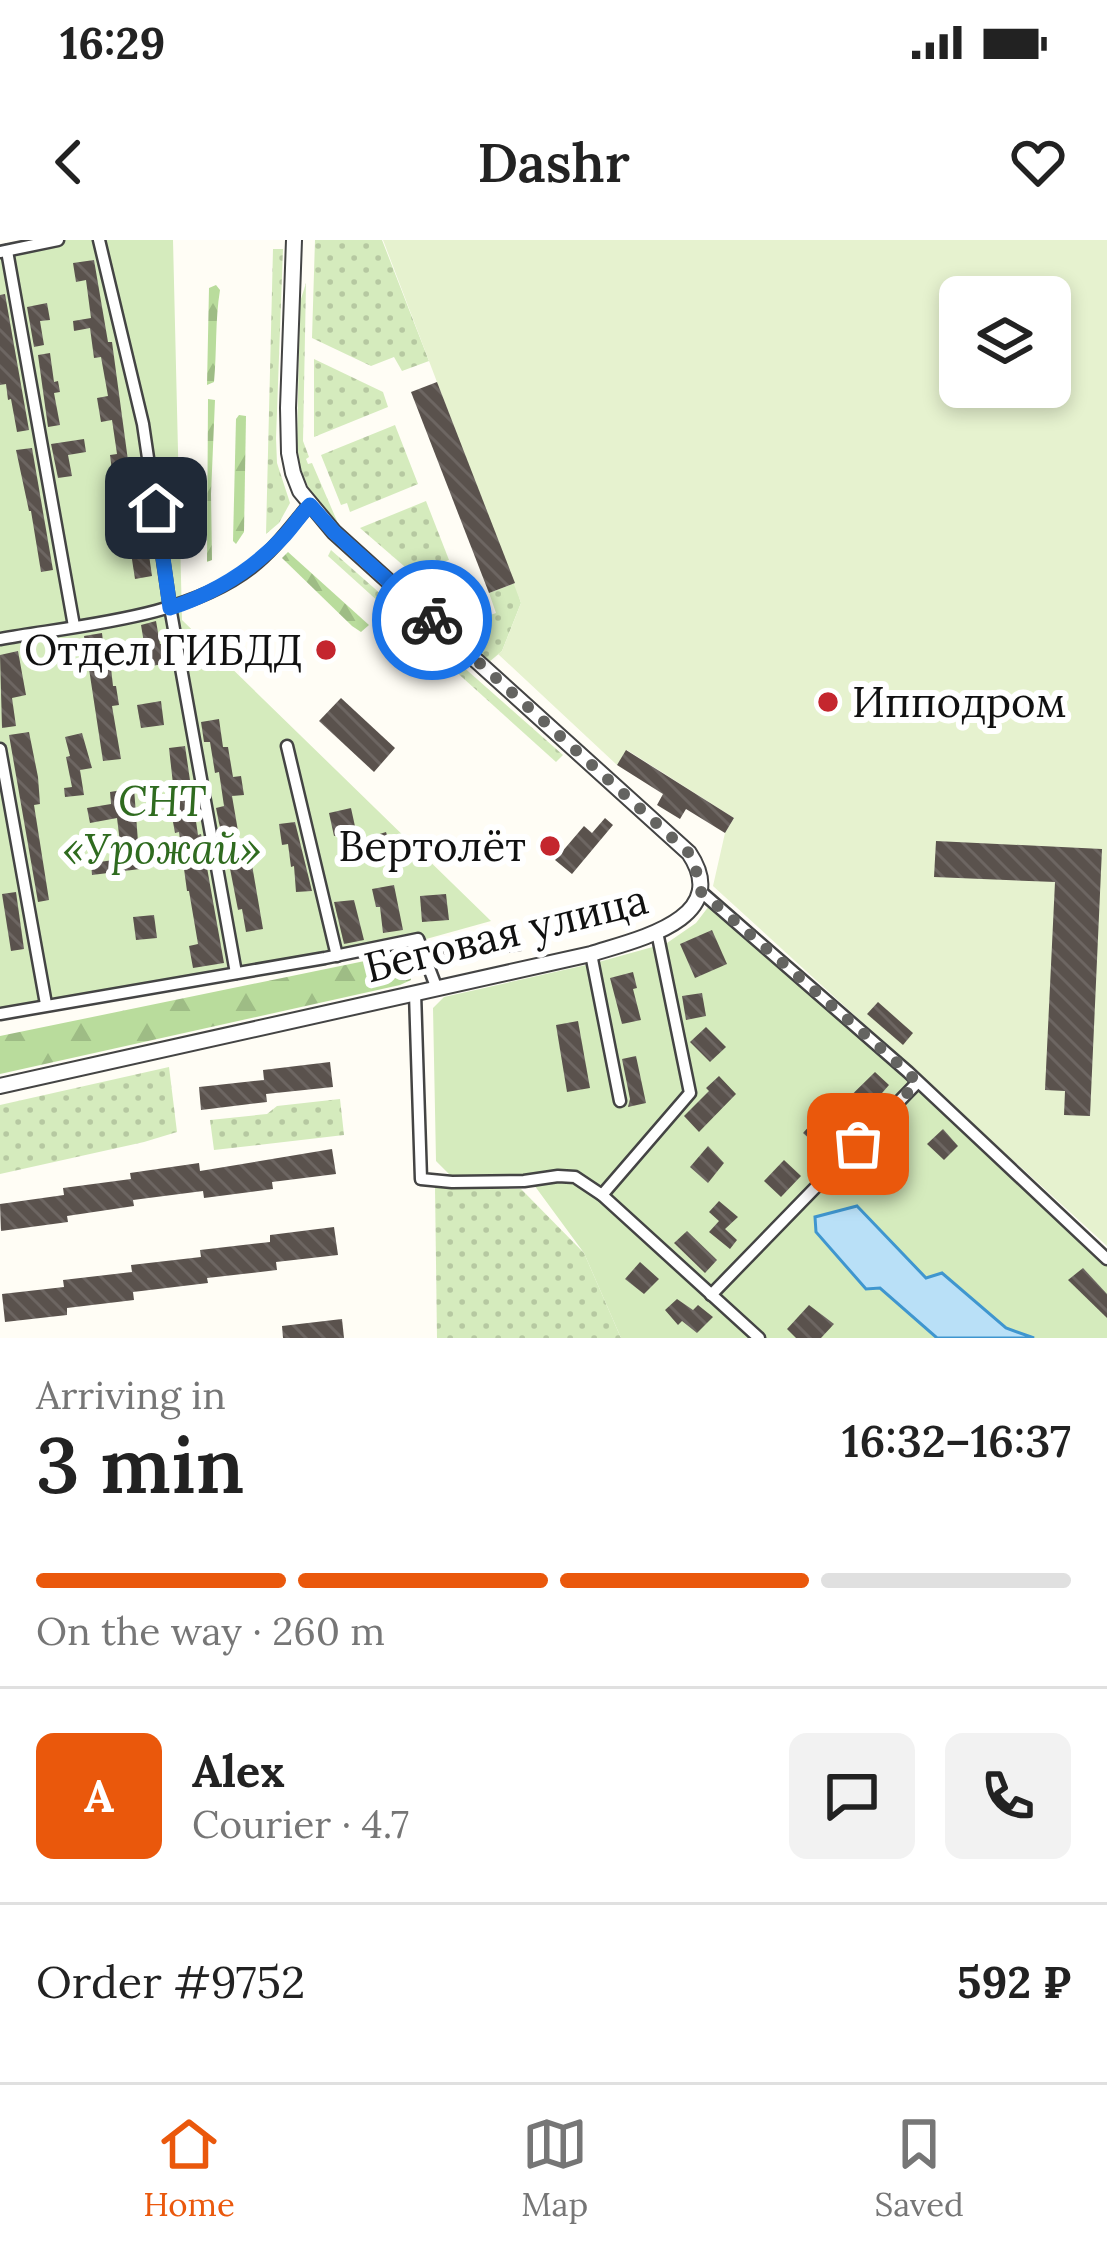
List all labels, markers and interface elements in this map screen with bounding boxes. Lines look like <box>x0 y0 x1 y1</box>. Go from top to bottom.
text: 16:29 <box>60 14 165 71</box>
text: Dashr <box>477 128 630 197</box>
icon: back <box>36 129 102 195</box>
icon: heart <box>1005 129 1071 195</box>
map controls <box>939 276 1071 408</box>
button: layers <box>939 276 1071 408</box>
pin <box>105 457 207 559</box>
icon: home <box>123 475 189 541</box>
courier <box>372 560 492 680</box>
icon: bike <box>399 587 465 653</box>
place label: Отдел ГИБДД <box>24 623 302 677</box>
marker: Отдел ГИБДД <box>313 637 339 663</box>
place label: Ипподром <box>852 675 1067 729</box>
marker: Ипподром <box>815 689 841 715</box>
park label: СНТ «Урожай» <box>63 774 261 876</box>
place label: Вертолёт <box>338 819 526 873</box>
marker: Вертолёт <box>537 833 563 859</box>
street label: Беговая улица <box>359 872 653 994</box>
pin <box>807 1093 909 1195</box>
icon: bag <box>825 1111 891 1177</box>
text: Arriving in <box>36 1370 226 1420</box>
text: 16:32–16:37 <box>842 1412 1071 1469</box>
text: 3 min <box>36 1415 245 1514</box>
text: On the way · 260 m <box>36 1606 385 1656</box>
button: chat <box>789 1733 915 1859</box>
button: phone <box>945 1733 1071 1859</box>
text: Alex <box>192 1742 285 1799</box>
text: A <box>84 1767 114 1824</box>
text: Courier · 4.7 <box>192 1799 409 1849</box>
text: Order #9752 <box>36 1953 305 2010</box>
text: 592 ₽ <box>957 1953 1071 2010</box>
tab: Home <box>143 2111 235 2225</box>
tab: Map <box>521 2111 588 2225</box>
tab: Saved <box>875 2111 964 2225</box>

